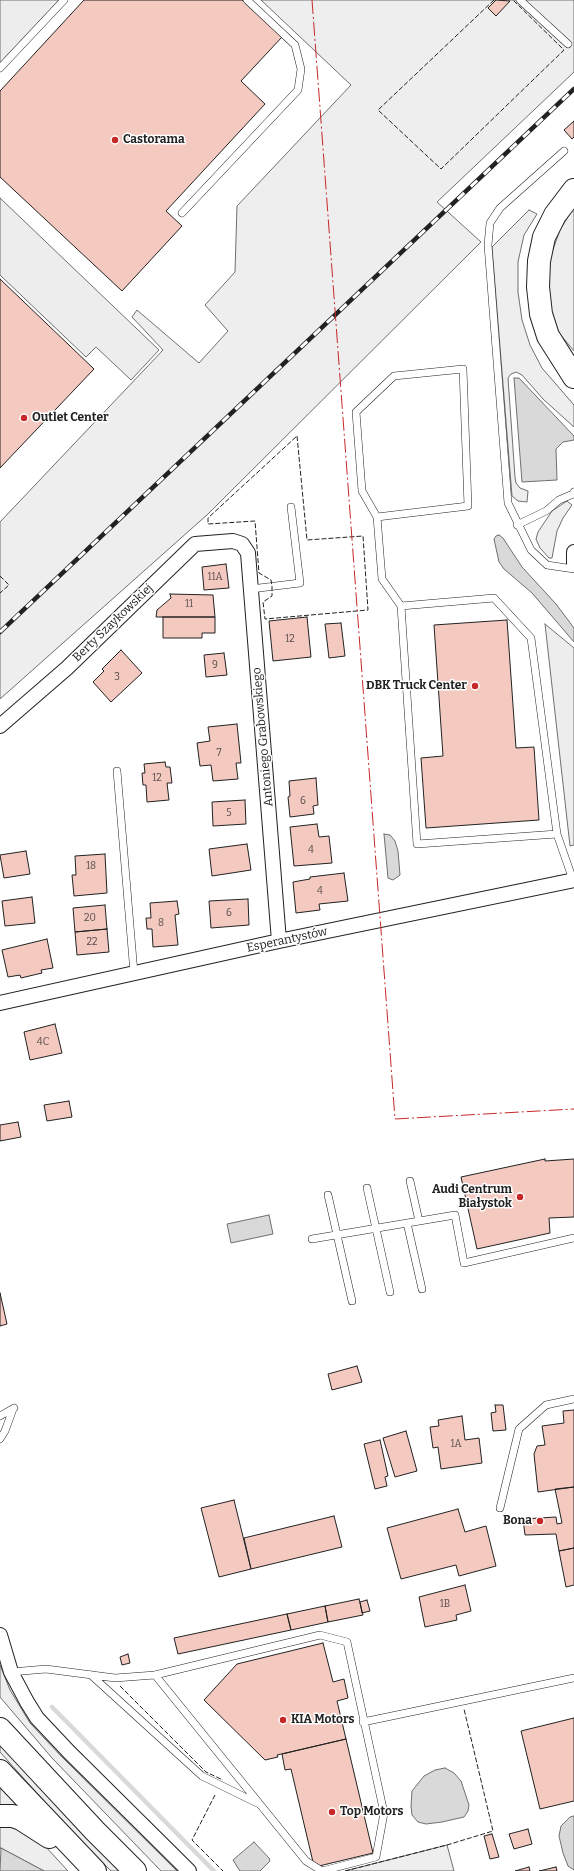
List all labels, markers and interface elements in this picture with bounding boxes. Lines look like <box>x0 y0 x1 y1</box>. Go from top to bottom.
place label: Castorama <box>123 133 185 147</box>
marker: Castorama <box>110 135 120 145</box>
place label: Outlet Center <box>32 411 109 425</box>
marker: Outlet Center <box>19 413 29 423</box>
house number: 11A <box>207 571 223 583</box>
street label: Berty Szaykowskiej <box>70 581 156 665</box>
house number: 11 <box>185 598 193 610</box>
house number: 12 <box>285 633 295 645</box>
house number: 9 <box>212 659 218 671</box>
street label: Antoniego Grabowskiego <box>250 667 276 807</box>
house number: 3 <box>114 671 120 683</box>
place label: DBK Truck Center <box>366 679 467 693</box>
marker: DBK Truck Center <box>470 681 480 691</box>
house number: 7 <box>216 747 222 759</box>
house number: 12 <box>152 772 162 784</box>
house number: 6 <box>300 795 306 807</box>
house number: 5 <box>226 807 232 819</box>
house number: 4 <box>308 844 314 856</box>
house number: 18 <box>86 860 96 872</box>
house number: 4 <box>317 885 323 897</box>
house number: 6 <box>226 907 232 919</box>
house number: 20 <box>84 912 96 924</box>
house number: 8 <box>158 917 164 929</box>
street label: Esperantystów <box>245 924 329 956</box>
house number: 22 <box>87 936 97 948</box>
house number: 4C <box>37 1036 49 1048</box>
place label: Audi Centrum Białystok <box>432 1183 512 1211</box>
marker: Audi Centrum Białystok <box>515 1192 525 1202</box>
house number: 1A <box>450 1438 462 1450</box>
place label: Bona <box>503 1514 532 1528</box>
marker: Bona <box>535 1516 545 1526</box>
house number: 1B <box>440 1598 450 1610</box>
place label: KIA Motors <box>291 1713 354 1727</box>
marker: KIA Motors <box>278 1715 288 1725</box>
place label: Top Motors <box>340 1805 403 1819</box>
marker: Top Motors <box>327 1807 337 1817</box>

